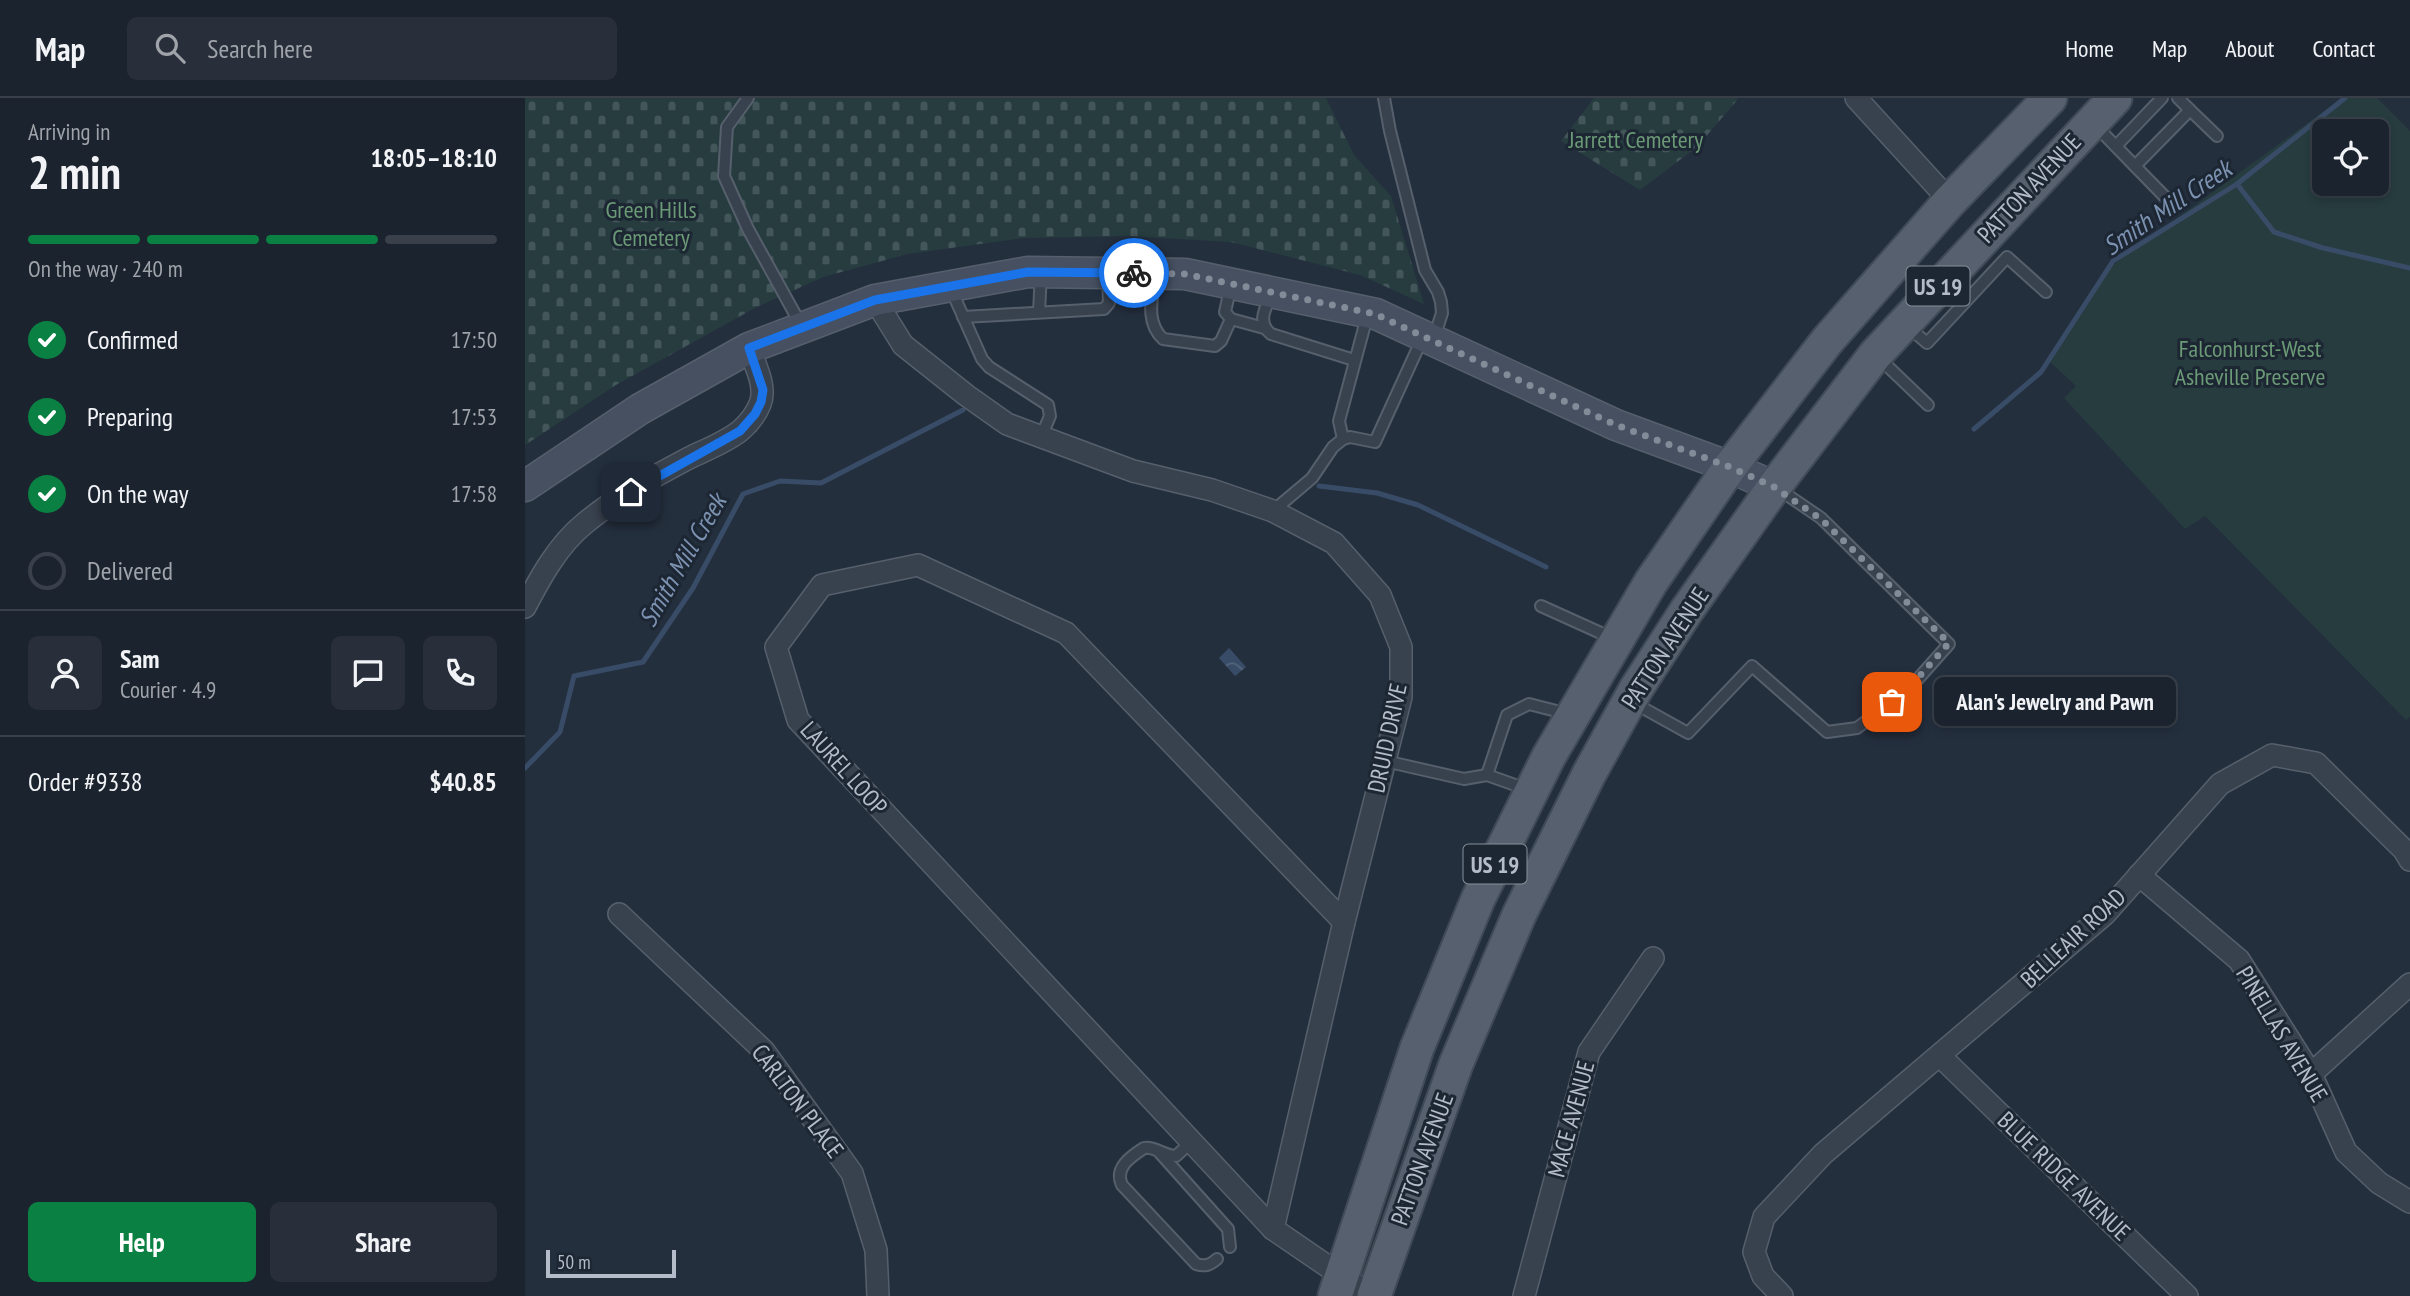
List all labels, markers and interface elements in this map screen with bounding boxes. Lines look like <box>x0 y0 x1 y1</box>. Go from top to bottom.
search box <box>127 17 617 80</box>
text: Map <box>35 27 85 70</box>
icon: search <box>151 29 189 67</box>
text: Search here <box>207 32 313 65</box>
text: Home <box>2065 33 2114 64</box>
text: Map <box>2152 33 2187 64</box>
text: About <box>2225 33 2274 64</box>
text: Contact <box>2312 33 2375 64</box>
text: Arriving in <box>28 117 110 146</box>
map controls <box>2312 119 2389 196</box>
button: locate <box>2312 119 2389 196</box>
park label: Jarrett Cemetery <box>1568 124 1703 155</box>
street label: PATTON AVENUE <box>1970 127 2088 249</box>
text: 18:05–18:10 <box>370 141 497 174</box>
text: 2 min <box>28 142 121 202</box>
water label: Smith Mill Creek <box>2097 150 2240 262</box>
park label: Green Hills Cemetery <box>605 194 697 253</box>
courier <box>1099 238 1169 308</box>
text: On the way · 240 m <box>28 254 183 283</box>
icon: bike <box>1115 254 1153 292</box>
road number: US 19 <box>1907 266 1969 306</box>
icon: check <box>28 321 66 359</box>
text: Confirmed <box>87 323 178 356</box>
text: 17:50 <box>451 325 497 354</box>
park label: Falconhurst-West Asheville Preserve <box>2175 333 2325 392</box>
icon: check <box>28 398 66 436</box>
text: Preparing <box>87 400 173 433</box>
text: 17:53 <box>451 402 497 431</box>
pin <box>601 462 661 522</box>
icon: home <box>612 473 650 511</box>
icon: check <box>28 475 66 513</box>
text: On the way <box>87 477 189 510</box>
text: 17:58 <box>451 479 497 508</box>
water label: Smith Mill Creek <box>631 485 735 632</box>
text: Delivered <box>87 554 173 587</box>
street label: PATTON AVENUE <box>1614 581 1716 715</box>
button: person <box>28 636 102 710</box>
button: chat <box>331 636 405 710</box>
button: phone <box>423 636 497 710</box>
text: Sam <box>120 642 159 675</box>
pin <box>1862 672 1922 732</box>
text: Courier · 4.9 <box>120 675 216 704</box>
callout: Alan's Jewelry and Pawn <box>1934 678 2175 726</box>
street label: DRUID DRIVE <box>1360 680 1414 796</box>
icon: bag <box>1873 683 1911 721</box>
text: Alan's Jewelry and Pawn <box>1956 687 2154 716</box>
street label: LAUREL LOOP <box>794 715 894 822</box>
text: Order #9338 <box>28 765 143 798</box>
text: $40.85 <box>429 765 497 798</box>
road number: US 19 <box>1464 844 1527 884</box>
street label: BELLEAIR ROAD <box>2014 881 2132 995</box>
street label: PINELLAS AVENUE <box>2229 960 2335 1108</box>
street label: CARLTON PLACE <box>745 1038 851 1164</box>
street label: MACE AVENUE <box>1541 1057 1601 1181</box>
street label: PATTON AVENUE <box>1384 1089 1460 1229</box>
street label: BLUE RIDGE AVENUE <box>1991 1105 2137 1247</box>
button: Help <box>28 1202 256 1282</box>
button: Share <box>270 1202 497 1282</box>
scale bar <box>546 1247 675 1279</box>
text: 50 m <box>557 1250 591 1274</box>

